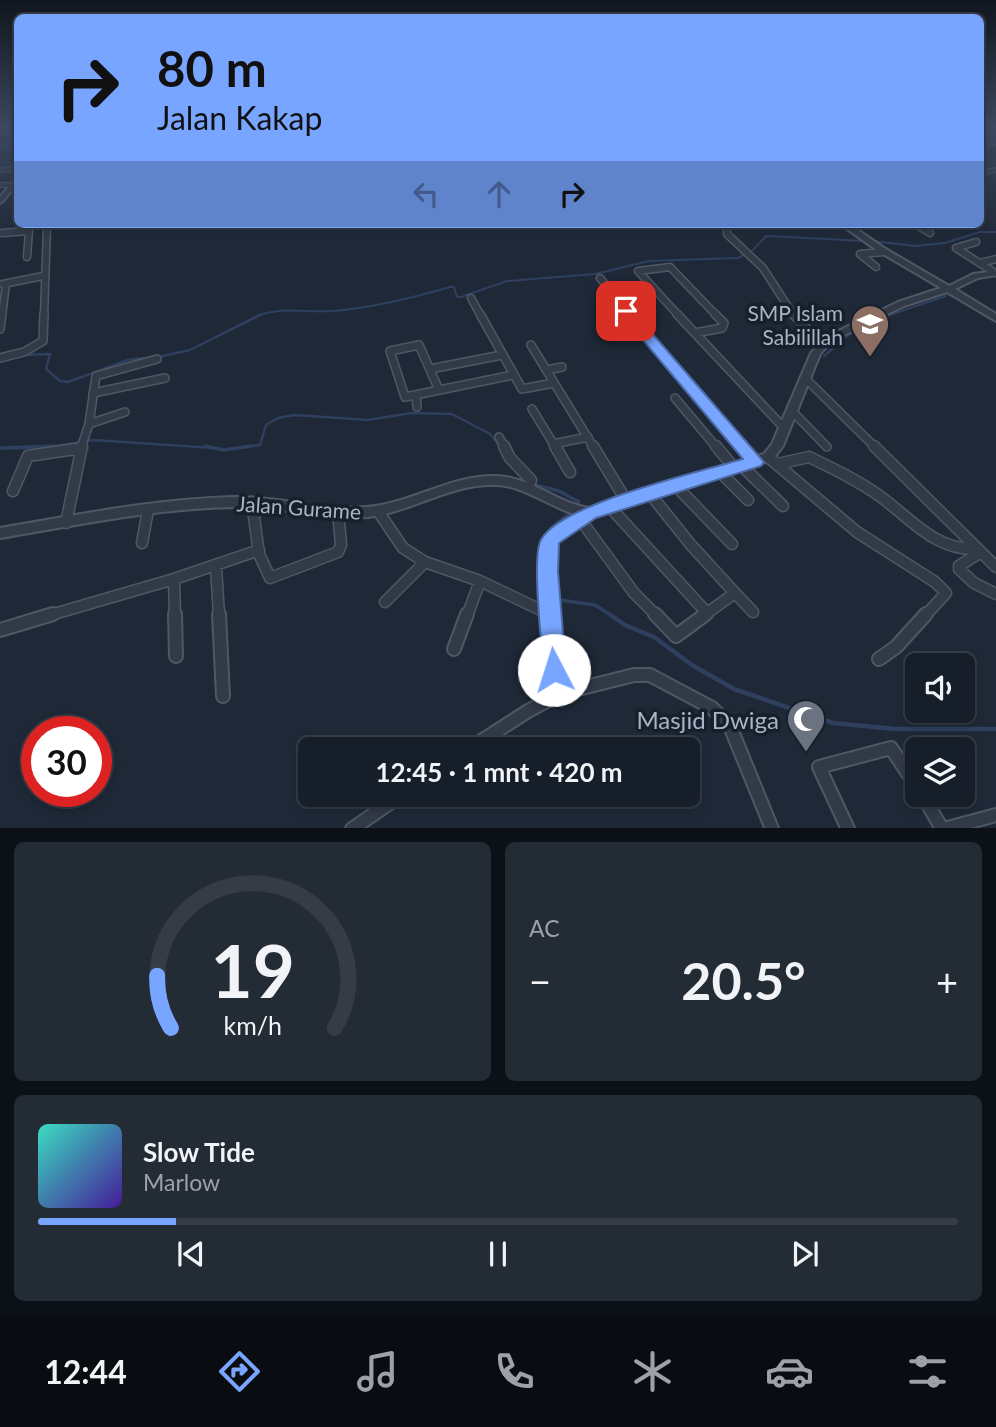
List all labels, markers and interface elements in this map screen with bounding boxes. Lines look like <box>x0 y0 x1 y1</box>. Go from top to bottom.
text: 80 m <box>157 39 267 97</box>
icon: right <box>42 42 133 133</box>
text: Jalan Kakap <box>157 98 322 137</box>
icon: left <box>407 175 445 213</box>
icon: ahead <box>480 175 518 213</box>
icon: right <box>553 175 591 213</box>
pin <box>596 281 656 341</box>
icon: arrive <box>607 292 645 330</box>
place label: SMP Islam Sabilillah <box>747 300 843 349</box>
school or university icon: SMP Islam Sabilillah <box>849 303 891 358</box>
street label: Jalan Gurame <box>236 490 362 524</box>
position arrow <box>517 633 591 707</box>
map controls <box>905 653 975 807</box>
button: sound <box>905 653 975 723</box>
mosque icon: Masjid Dwiga <box>785 698 827 753</box>
place label: Masjid Dwiga <box>636 705 779 734</box>
speed limit sign: 30 <box>21 716 112 807</box>
button: layers <box>905 737 975 807</box>
text: 12:45 · 1 mnt · 420 m <box>375 756 623 788</box>
text: AC <box>529 914 560 942</box>
text: 19 <box>210 926 295 1014</box>
text: 20.5° <box>681 949 806 1011</box>
text: − <box>529 958 551 1004</box>
text: + <box>936 958 958 1004</box>
text: km/h <box>223 1009 282 1039</box>
text: Slow Tide <box>143 1136 255 1168</box>
text: Marlow <box>143 1168 220 1196</box>
icon: previous <box>172 1235 210 1273</box>
icon: pause <box>479 1235 517 1273</box>
icon: next <box>786 1235 824 1273</box>
icon: directions <box>215 1347 264 1396</box>
icon: music <box>353 1347 402 1396</box>
icon: phone <box>490 1347 539 1396</box>
icon: climate <box>628 1347 677 1396</box>
icon: car <box>765 1347 814 1396</box>
icon: filters <box>903 1347 952 1396</box>
text: 12:44 <box>44 1352 127 1391</box>

